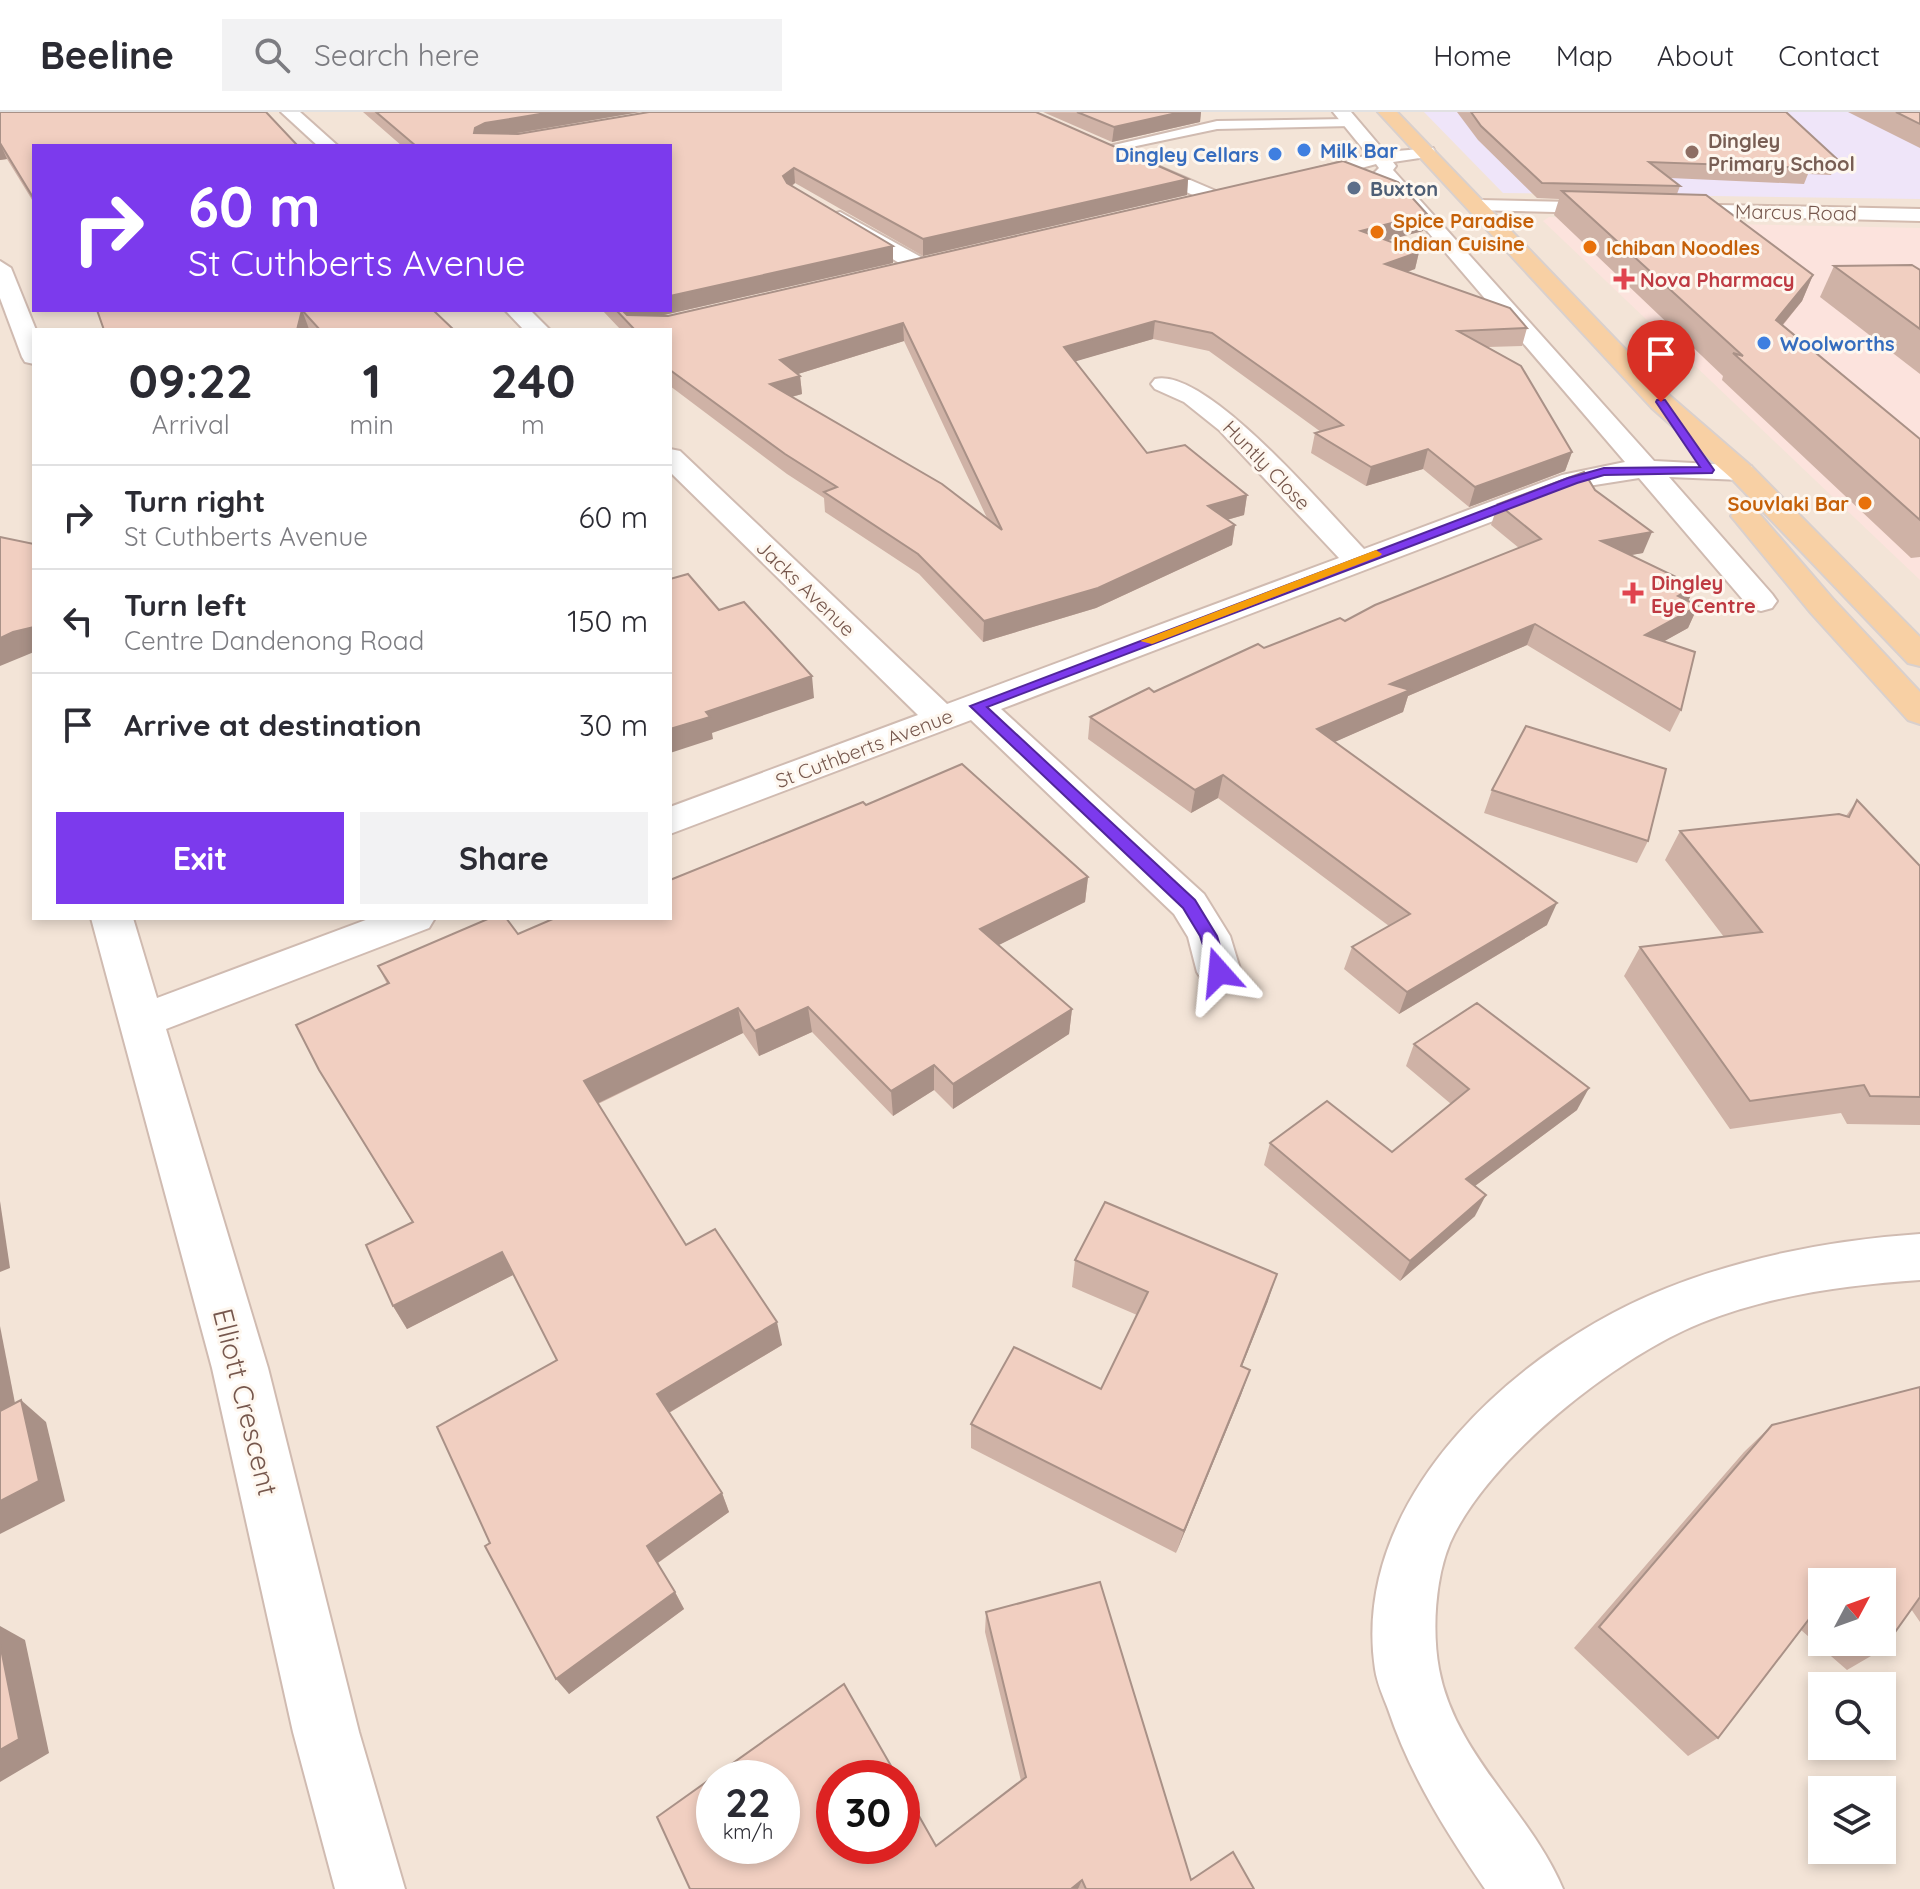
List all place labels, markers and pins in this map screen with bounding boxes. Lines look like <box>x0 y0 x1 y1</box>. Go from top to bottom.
place label: Dingley Primary School <box>1708 128 1855 176</box>
place label: Milk Bar <box>1320 138 1398 163</box>
marker: Milk Bar <box>1295 141 1313 159</box>
place label: Dingley Cellars <box>1115 142 1259 167</box>
marker: Dingley Primary School <box>1683 143 1701 161</box>
marker: Dingley Cellars <box>1266 145 1284 163</box>
place label: Buxton <box>1370 176 1438 201</box>
marker: Buxton <box>1345 179 1363 197</box>
place label: Spice Paradise Indian Cuisine <box>1393 208 1534 256</box>
marker: Spice Paradise Indian Cuisine <box>1368 223 1386 241</box>
place label: Ichiban Noodles <box>1606 235 1760 260</box>
marker: Ichiban Noodles <box>1581 238 1599 256</box>
place label: Nova Pharmacy <box>1640 267 1795 292</box>
marker: Nova Pharmacy <box>1615 270 1633 288</box>
pin <box>1627 320 1695 402</box>
place label: Woolworths <box>1780 331 1895 356</box>
marker: Woolworths <box>1755 334 1773 352</box>
place label: Souvlaki Bar <box>1728 491 1849 516</box>
marker: Souvlaki Bar <box>1856 494 1874 512</box>
place label: Dingley Eye Centre <box>1651 570 1756 618</box>
marker: Dingley Eye Centre <box>1622 582 1644 604</box>

